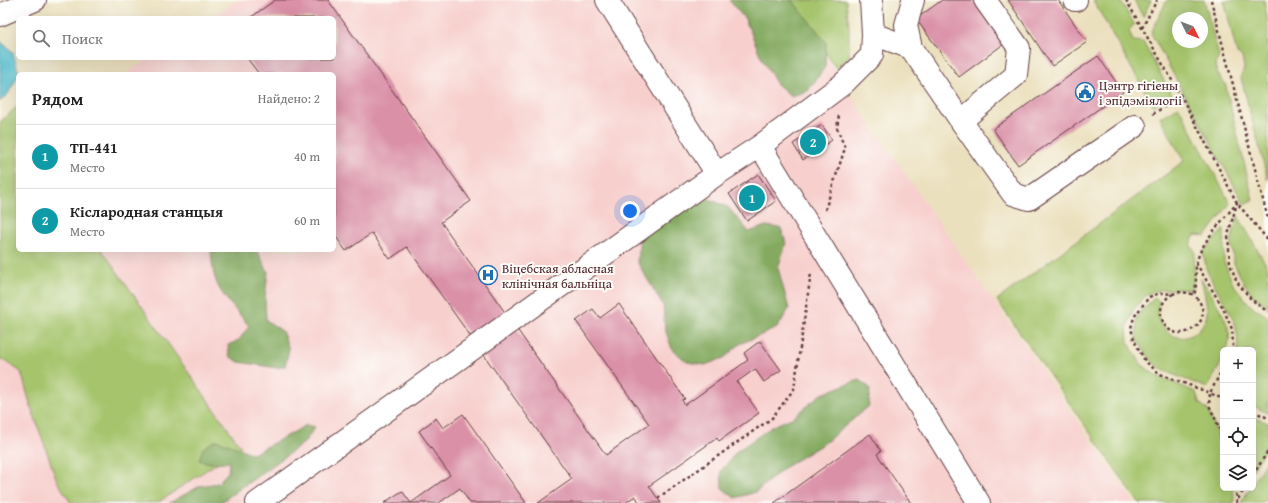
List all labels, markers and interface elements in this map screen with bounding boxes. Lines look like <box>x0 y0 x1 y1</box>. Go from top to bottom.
north arrow <box>1172 12 1208 48</box>
search box <box>16 16 336 60</box>
icon: search <box>30 27 52 49</box>
text: Поиск <box>62 28 103 49</box>
place label: Цэнтр гігіены і эпідэміялогіі <box>1099 76 1182 110</box>
public building icon: Цэнтр гігіены і эпідэміялогіі <box>1074 81 1096 103</box>
text: Рядом <box>32 86 83 111</box>
text: Найдено: 2 <box>258 89 320 108</box>
pin: 2 <box>800 127 826 157</box>
text: ТП-441 <box>70 137 118 158</box>
text: 1 <box>42 147 48 166</box>
text: 40 m <box>294 147 320 166</box>
text: Место <box>70 158 105 177</box>
pin: 1 <box>739 183 765 213</box>
text: Кіслародная станцыя <box>70 201 223 222</box>
your location <box>620 201 640 221</box>
text: 2 <box>42 211 48 230</box>
text: 60 m <box>294 211 320 230</box>
text: Место <box>70 222 105 241</box>
place label: Віцебская абласная клінічная бальніца <box>502 259 614 293</box>
hospital icon: Віцебская абласная клінічная бальніца <box>477 264 499 286</box>
map controls <box>1220 347 1256 491</box>
button: + <box>1220 347 1256 383</box>
button: − <box>1220 383 1256 419</box>
button: locate <box>1220 419 1256 455</box>
button: layers <box>1220 455 1256 491</box>

